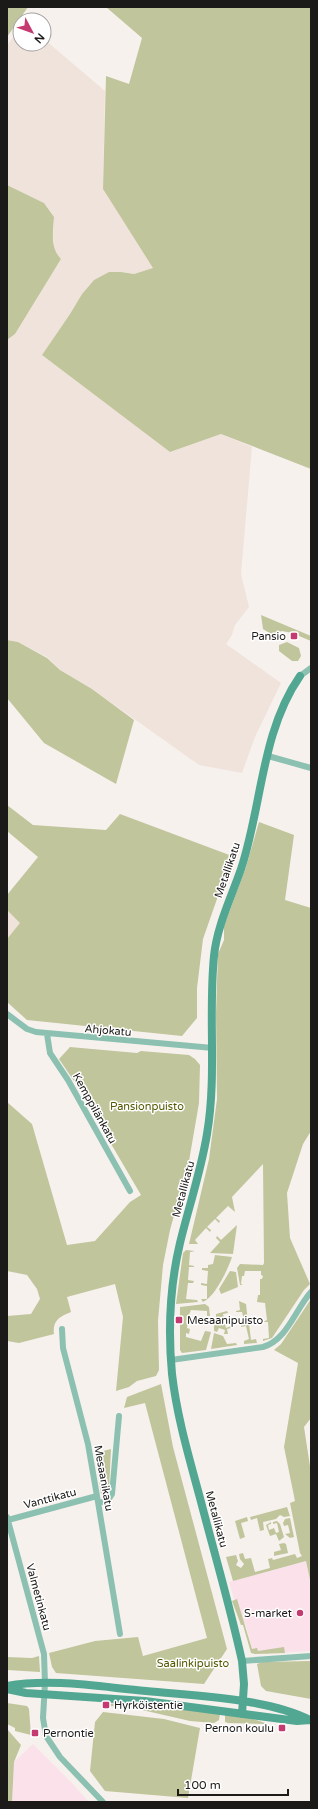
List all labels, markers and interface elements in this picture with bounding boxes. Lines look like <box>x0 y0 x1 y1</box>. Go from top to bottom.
north arrow <box>12 12 52 52</box>
text: N <box>31 31 47 46</box>
place label: Pansio <box>251 630 286 643</box>
marker: Pansio <box>289 631 299 641</box>
street label: Metallikatu <box>212 841 243 900</box>
street label: Ahjokatu <box>84 1022 132 1039</box>
street label: Kemppilänkatu <box>70 1071 119 1146</box>
park label: Pansionpuisto <box>110 1100 184 1113</box>
street label: Metallikatu <box>170 1159 197 1219</box>
place label: Mesaanipuisto <box>187 1314 264 1327</box>
marker: Mesaanipuisto <box>174 1315 184 1325</box>
street label: Mesaanikatu <box>91 1444 116 1512</box>
street label: Vanttikatu <box>22 1485 78 1512</box>
street label: Metallikatu <box>203 1489 230 1549</box>
street label: Valmetinkatu <box>23 1562 54 1632</box>
place label: S-market <box>244 1607 292 1620</box>
marker: S-market <box>295 1608 305 1618</box>
park label: Saalinkipuisto <box>157 1657 230 1670</box>
place label: Hyrköistentie <box>114 1699 183 1712</box>
marker: Hyrköistentie <box>101 1700 111 1710</box>
place label: Pernon koulu <box>205 1722 274 1735</box>
marker: Pernon koulu <box>277 1723 287 1733</box>
place label: Pernontie <box>43 1727 94 1740</box>
marker: Pernontie <box>30 1728 40 1738</box>
scale bar <box>178 1771 288 1797</box>
text: 100 m <box>184 1778 221 1792</box>

